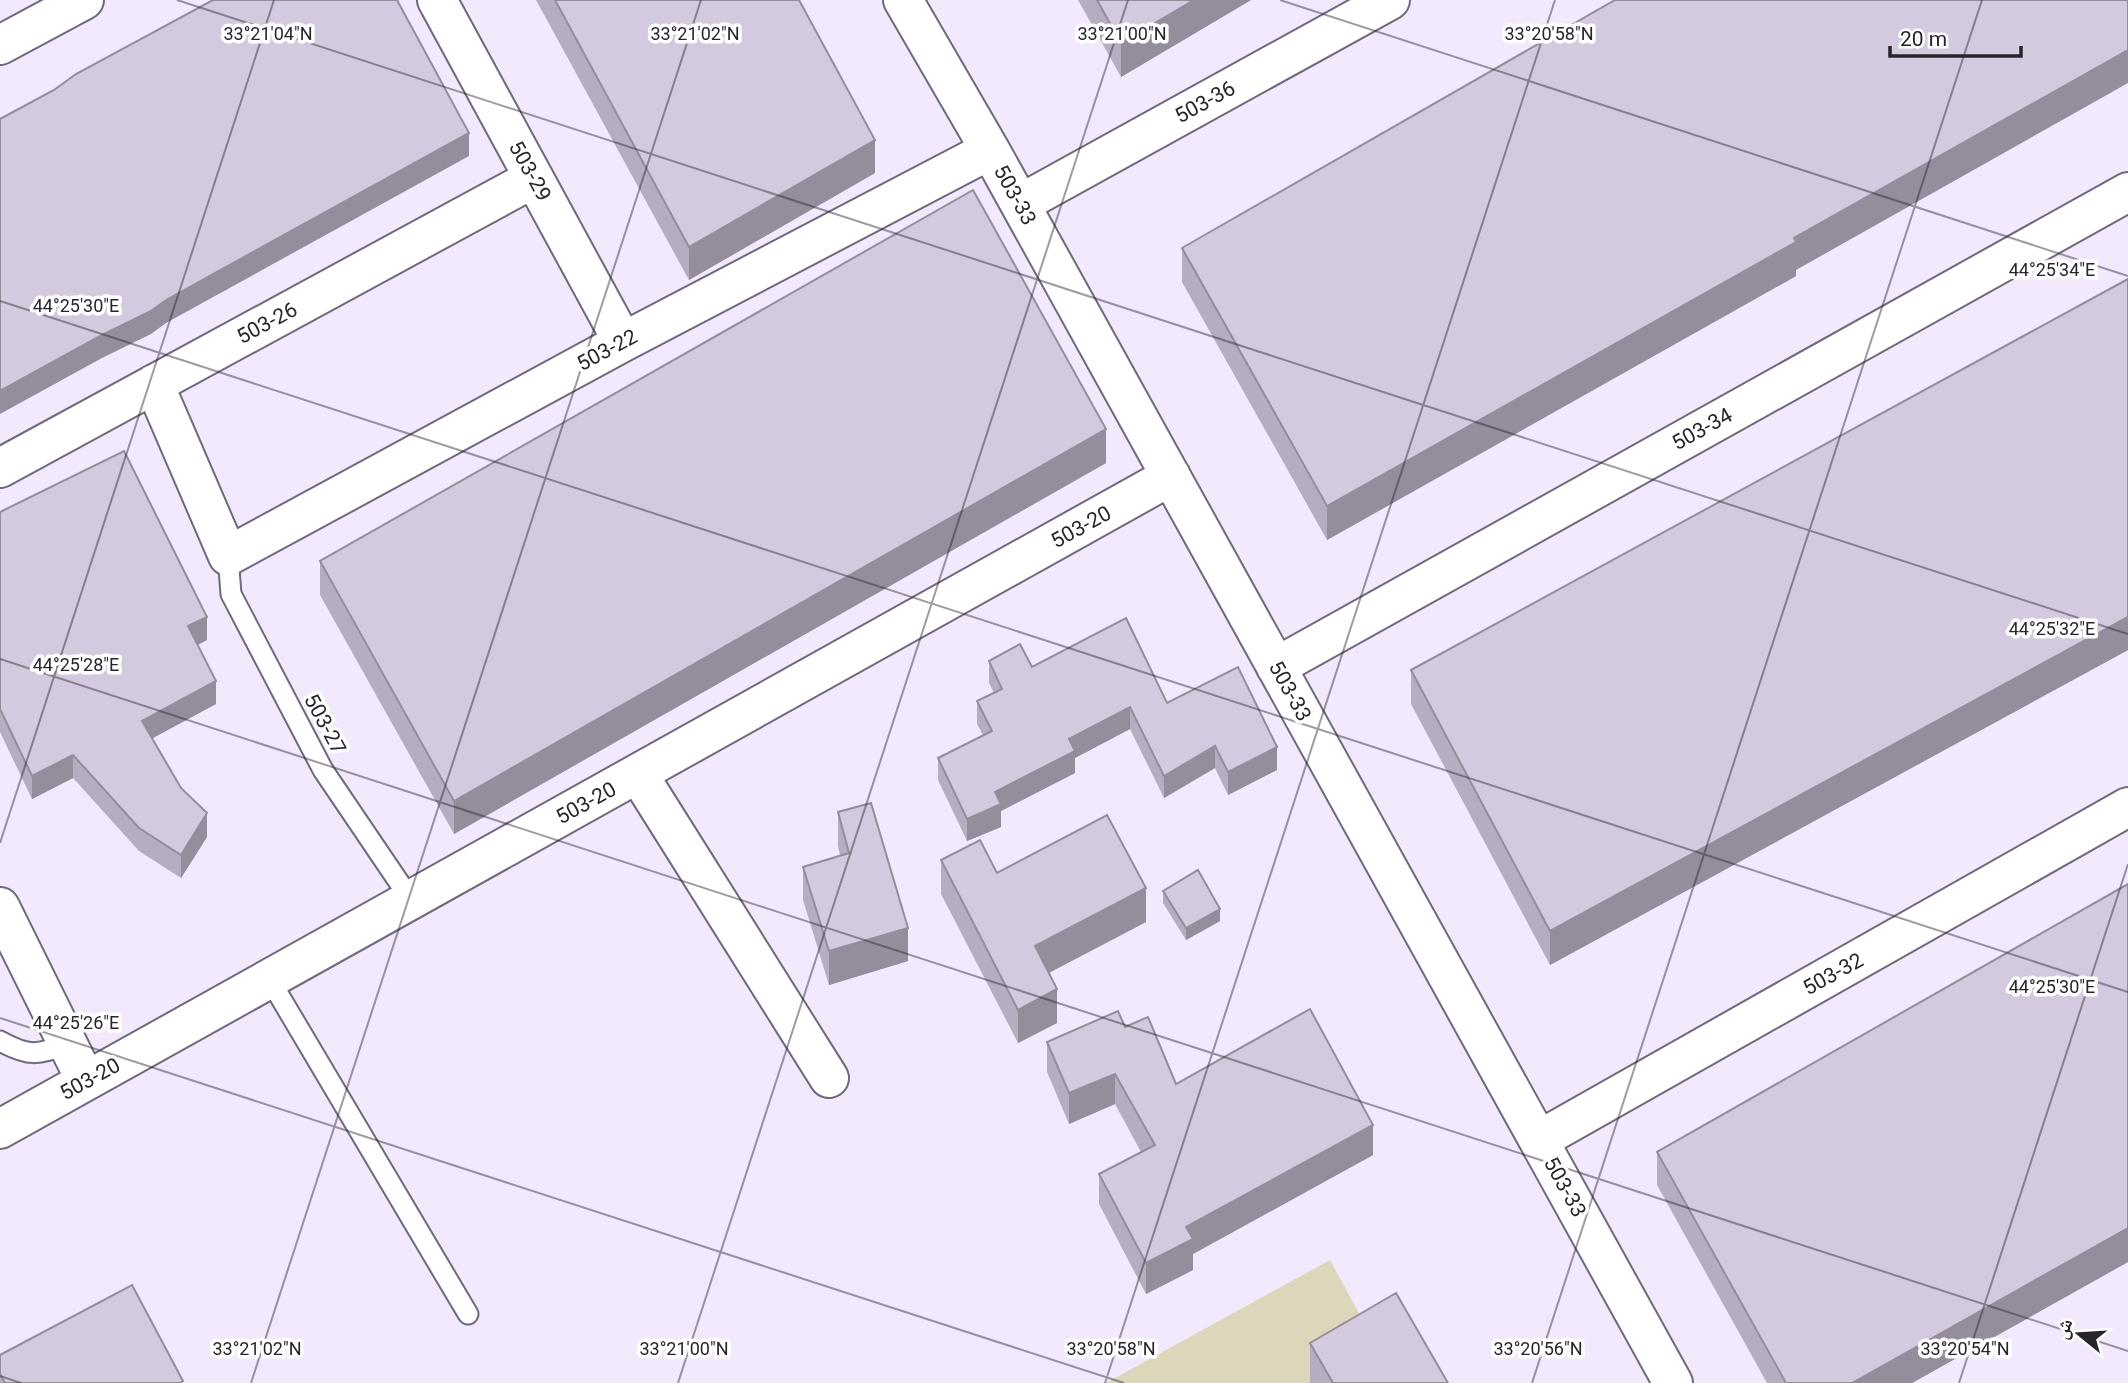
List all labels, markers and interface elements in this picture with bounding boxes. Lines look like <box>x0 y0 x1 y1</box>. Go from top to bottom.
scale bar <box>1890 14 2021 58</box>
text: 33°21'04"N <box>223 23 313 44</box>
text: 33°21'02"N <box>650 23 740 44</box>
text: 33°21'00"N <box>1077 23 1167 44</box>
text: 33°20'58"N <box>1504 23 1594 44</box>
text: 20 m <box>1900 27 1947 51</box>
street label: 503-36 <box>1171 76 1239 128</box>
street label: 503-29 <box>504 137 556 205</box>
street label: 503-33 <box>989 161 1041 229</box>
text: 44°25'34"E <box>2009 259 2095 280</box>
text: 44°25'30"E <box>33 295 119 316</box>
street label: 503-26 <box>233 297 301 349</box>
street label: 503-22 <box>573 324 641 376</box>
street label: 503-34 <box>1668 403 1736 455</box>
street label: 503-20 <box>1047 501 1115 553</box>
text: 44°25'32"E <box>2009 618 2095 639</box>
text: 44°25'28"E <box>33 654 119 675</box>
street label: 503-33 <box>1264 657 1316 725</box>
street label: 503-27 <box>299 690 351 758</box>
street label: 503-20 <box>552 777 620 829</box>
street label: 503-32 <box>1799 948 1867 1000</box>
text: 44°25'30"E <box>2009 976 2095 997</box>
text: 44°25'26"E <box>33 1012 119 1033</box>
street label: 503-20 <box>56 1053 124 1105</box>
street label: 503-33 <box>1539 1153 1591 1221</box>
north arrow <box>2044 1299 2114 1369</box>
text: ش <box>2049 1316 2077 1342</box>
text: 33°21'02"N <box>212 1338 302 1359</box>
text: 33°21'00"N <box>639 1338 729 1359</box>
text: 33°20'58"N <box>1066 1338 1156 1359</box>
text: 33°20'56"N <box>1493 1338 1583 1359</box>
text: 33°20'54"N <box>1920 1338 2010 1359</box>

